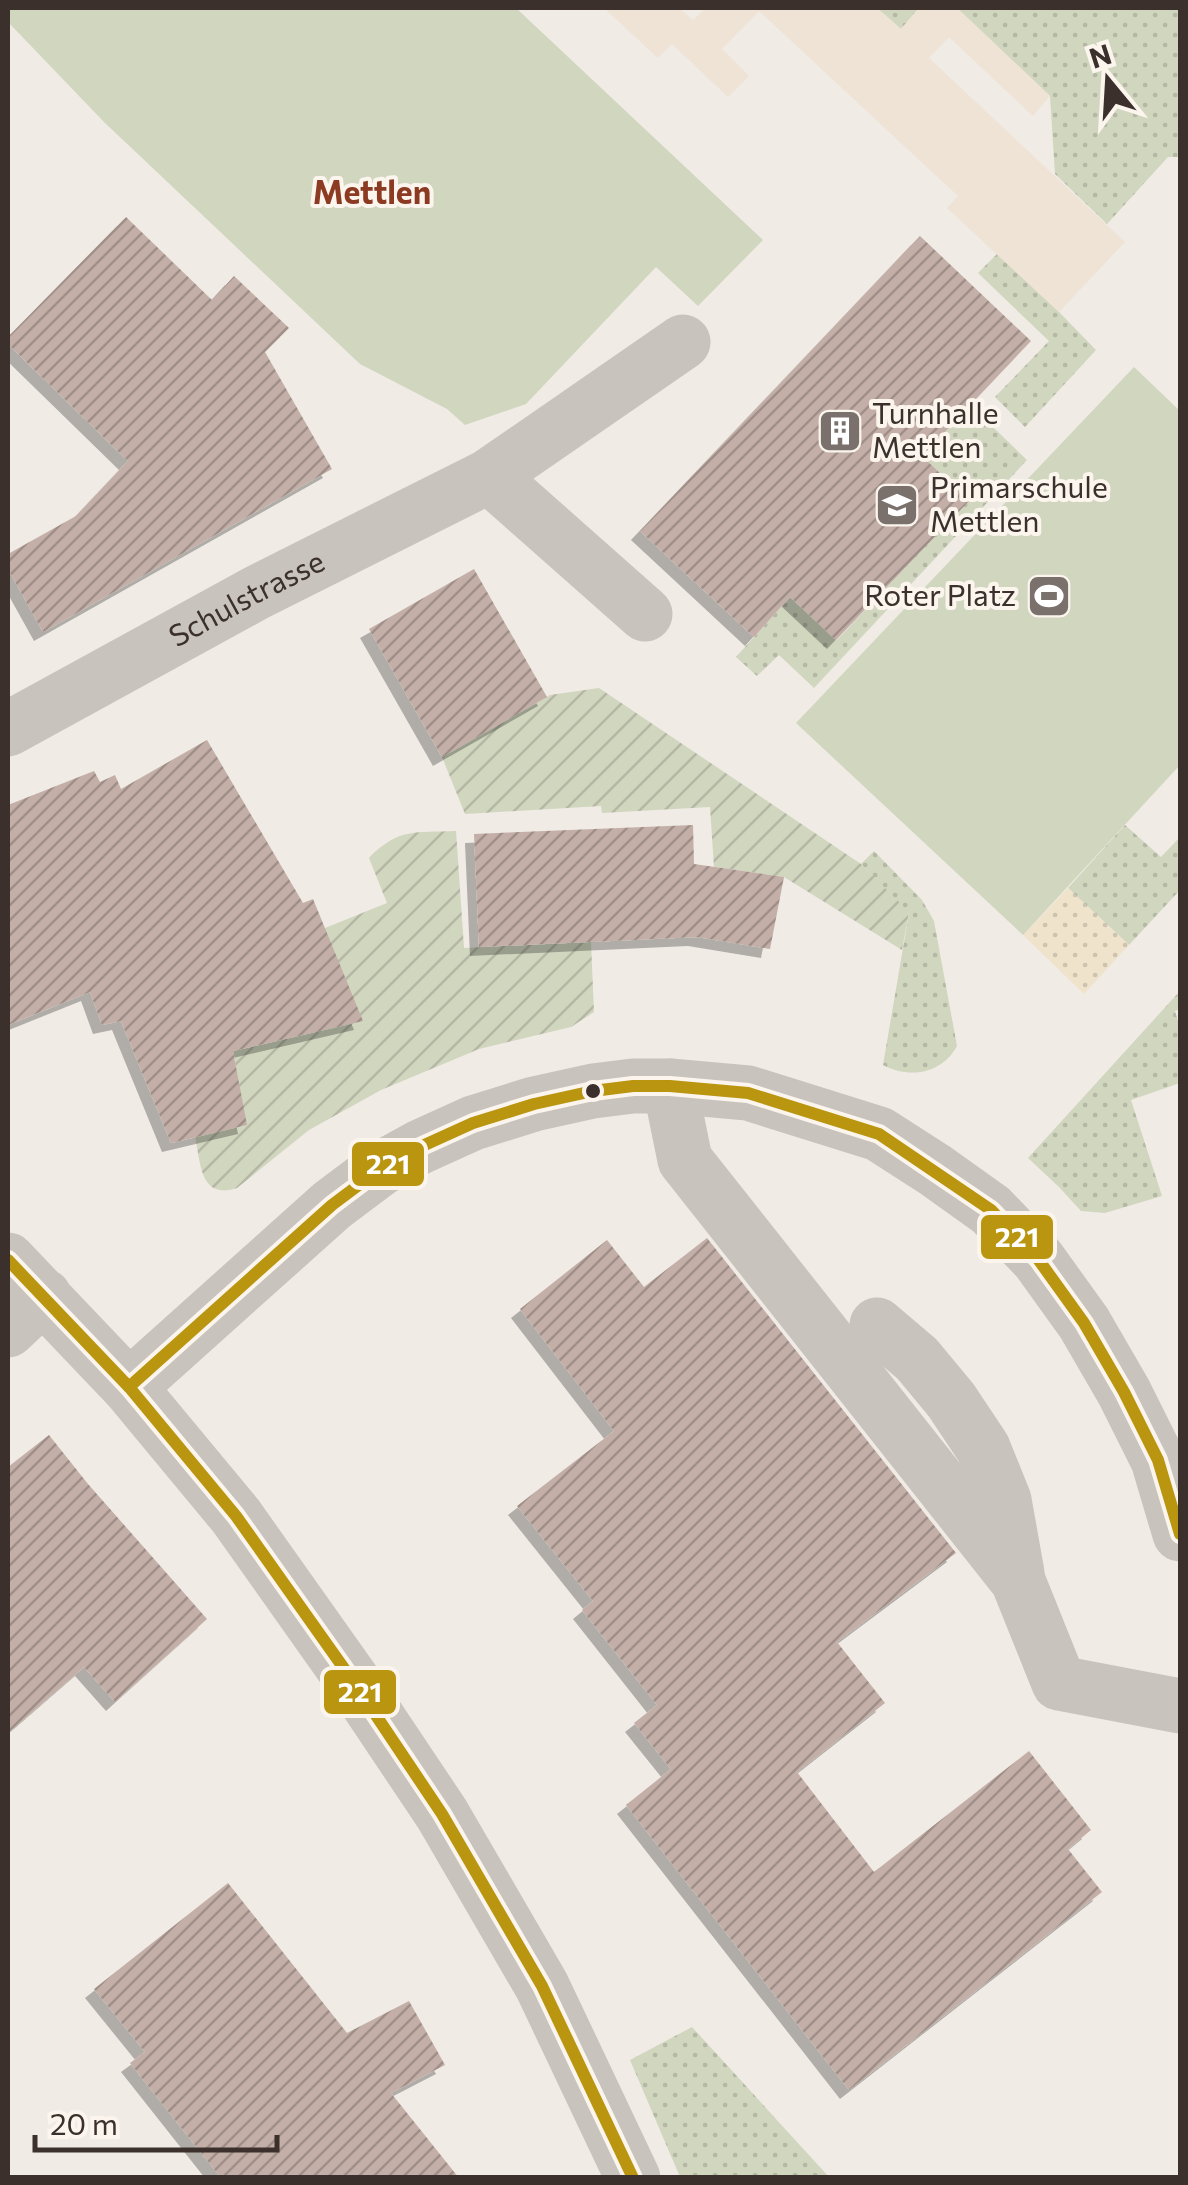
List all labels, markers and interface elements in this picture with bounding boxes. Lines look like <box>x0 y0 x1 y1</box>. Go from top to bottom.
north arrow <box>1058 30 1158 130</box>
text: N <box>1085 36 1115 75</box>
district label: Mettlen <box>313 171 431 211</box>
place label: Turnhalle Mettlen <box>872 393 999 464</box>
building icon: Turnhalle Mettlen <box>817 408 863 454</box>
place label: Primarschule Mettlen <box>930 467 1108 538</box>
school or university icon: Primarschule Mettlen <box>874 482 920 528</box>
street label: Schulstrasse <box>162 541 330 653</box>
sports icon: Roter Platz <box>1026 573 1072 619</box>
place label: Roter Platz <box>864 575 1016 612</box>
unlabelled marker <box>583 1081 603 1101</box>
line badge: 221 <box>350 1140 426 1188</box>
text: 221 <box>366 1146 410 1180</box>
line badge: 221 <box>979 1213 1055 1261</box>
text: 221 <box>995 1219 1039 1253</box>
line badge: 221 <box>322 1668 398 1716</box>
text: 221 <box>338 1674 382 1708</box>
scale bar <box>35 2090 278 2152</box>
text: 20 m <box>50 2104 118 2141</box>

